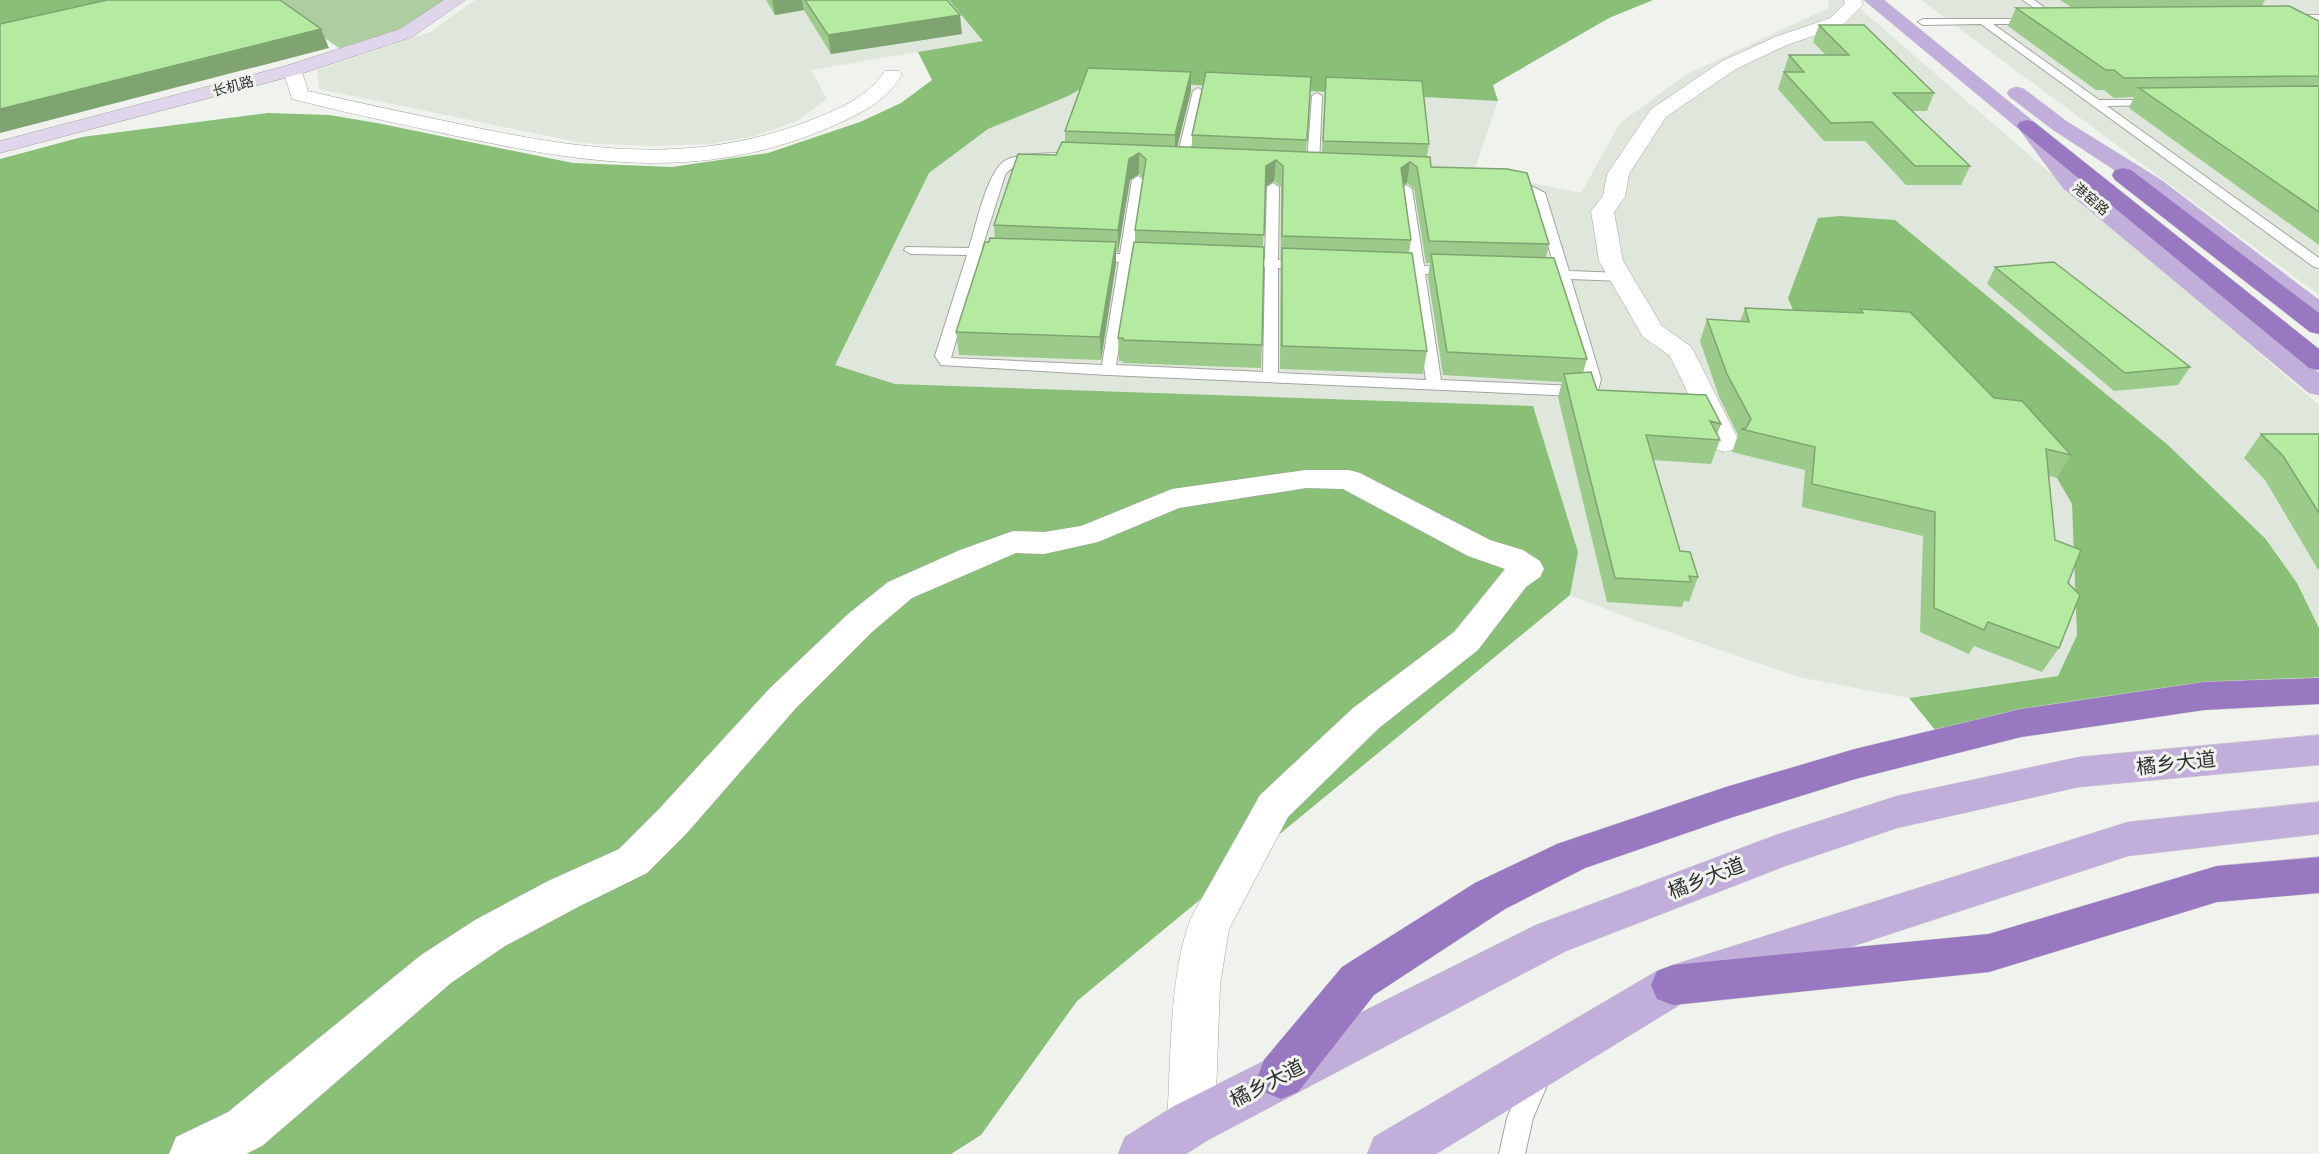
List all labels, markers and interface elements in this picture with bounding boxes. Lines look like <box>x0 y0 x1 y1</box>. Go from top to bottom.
street label: 长机路 <box>211 74 256 101</box>
street label: 港窑路 <box>2068 179 2112 220</box>
street label: 橘乡大道 <box>2135 748 2217 782</box>
street label: 橘乡大道 <box>1665 853 1749 906</box>
street label: 橘乡大道 <box>1226 1055 1309 1115</box>

